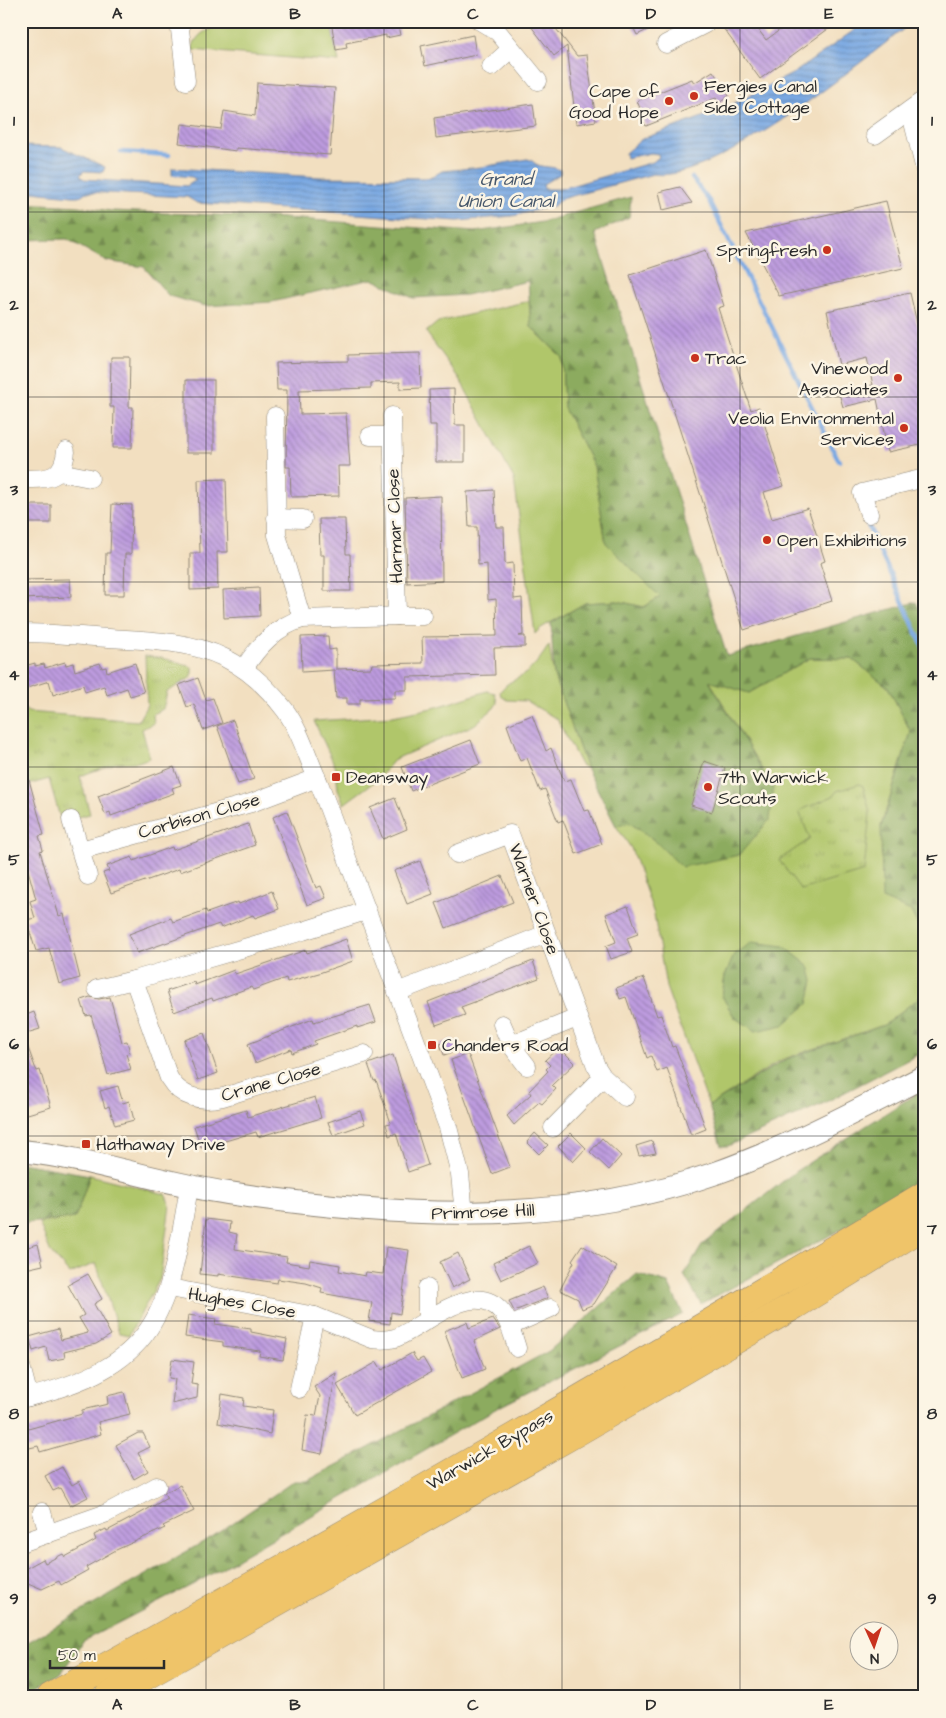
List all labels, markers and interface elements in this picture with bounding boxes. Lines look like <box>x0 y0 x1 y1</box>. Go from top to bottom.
text: A <box>112 3 123 25</box>
text: B <box>289 3 301 25</box>
text: C <box>467 3 479 25</box>
text: D <box>646 3 657 25</box>
text: E <box>824 3 834 25</box>
place label: Fergies Canal Side Cottage <box>704 74 817 121</box>
place label: Cape of Good Hope <box>569 79 659 125</box>
marker: Fergies Canal Side Cottage <box>688 90 700 102</box>
marker: Cape of Good Hope <box>663 95 675 107</box>
text: 1 <box>13 110 16 132</box>
text: 1 <box>931 110 934 132</box>
water label: Grand Union Canal <box>458 166 557 215</box>
place label: Springfresh <box>716 238 817 264</box>
marker: Springfresh <box>821 244 833 256</box>
text: 2 <box>8 294 19 316</box>
text: 2 <box>926 294 937 316</box>
place label: Trac <box>705 346 747 371</box>
marker: Trac <box>689 352 701 364</box>
place label: Vinewood Associates <box>799 356 888 402</box>
marker: Vinewood Associates <box>892 372 904 384</box>
place label: Veolia Environmental Services <box>728 406 894 452</box>
marker: Veolia Environmental Services <box>898 422 910 434</box>
street label: Harmar Close <box>380 468 409 584</box>
text: 3 <box>9 479 19 501</box>
text: 3 <box>927 479 937 501</box>
place label: Open Exhibitions <box>777 528 907 553</box>
marker: Open Exhibitions <box>761 534 773 546</box>
text: 4 <box>9 664 20 686</box>
text: 4 <box>927 664 938 686</box>
place label: Deansway <box>346 765 428 791</box>
place label: 7th Warwick Scouts <box>718 765 828 811</box>
marker: Deansway <box>330 771 342 783</box>
marker: 7th Warwick Scouts <box>702 781 714 793</box>
street label: Corbison Close <box>135 787 263 845</box>
street label: Warner Close <box>502 840 566 958</box>
text: 5 <box>8 849 20 871</box>
text: 5 <box>926 849 938 871</box>
text: 6 <box>9 1033 19 1055</box>
place label: Chanders Road <box>442 1033 568 1058</box>
text: 6 <box>927 1033 937 1055</box>
marker: Chanders Road <box>426 1039 438 1051</box>
street label: Crane Close <box>218 1056 324 1108</box>
place label: Hathaway Drive <box>96 1132 226 1158</box>
marker: Hathaway Drive <box>80 1138 92 1150</box>
street label: Primrose Hill <box>431 1198 535 1226</box>
text: 7 <box>8 1218 19 1240</box>
text: 7 <box>926 1218 937 1240</box>
street label: Hughes Close <box>186 1281 298 1326</box>
text: 8 <box>9 1403 20 1425</box>
street label: Warwick Bypass <box>422 1403 559 1497</box>
text: 8 <box>927 1403 938 1425</box>
text: 9 <box>9 1588 19 1610</box>
text: 9 <box>927 1588 937 1610</box>
north arrow <box>848 1620 898 1670</box>
scale bar <box>50 1638 164 1670</box>
text: 50 m <box>58 1645 96 1666</box>
text: N <box>870 1648 880 1668</box>
text: A <box>112 1694 123 1716</box>
text: B <box>289 1694 301 1716</box>
text: C <box>467 1694 479 1716</box>
text: D <box>646 1694 657 1716</box>
text: E <box>824 1694 834 1716</box>

